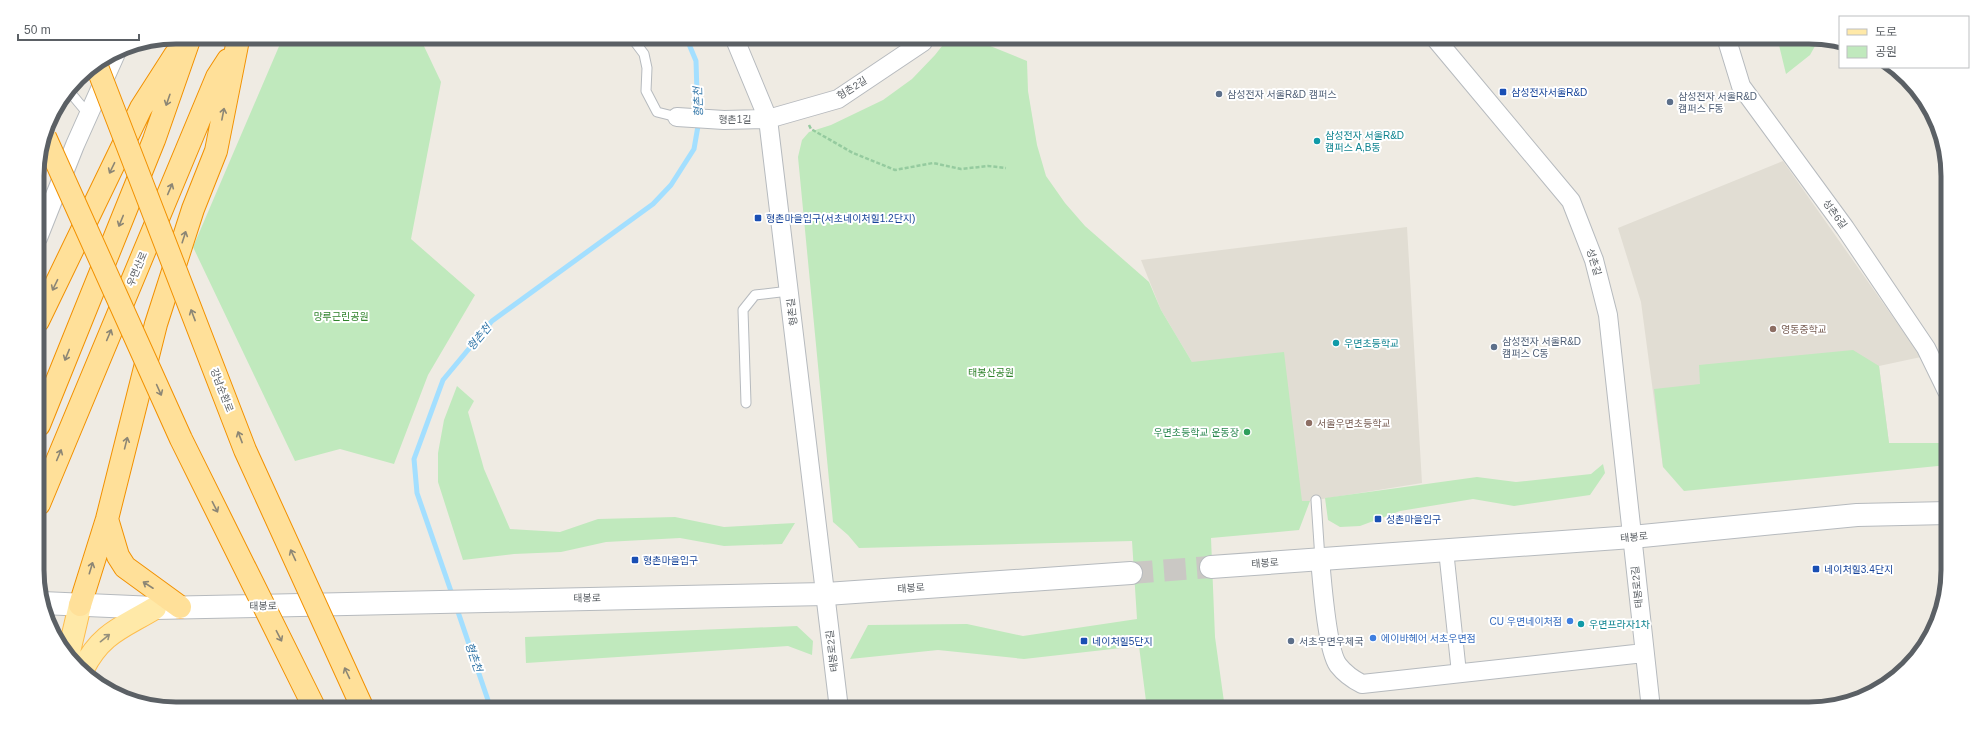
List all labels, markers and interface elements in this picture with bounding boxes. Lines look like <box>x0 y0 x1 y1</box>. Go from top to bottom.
scale bar <box>18 16 139 42</box>
legend <box>1839 16 1969 68</box>
text: 50 m <box>24 23 51 37</box>
text: 도로 <box>1875 25 1897 39</box>
text: 공원 <box>1875 45 1897 59</box>
street label: 형촌2길 <box>835 75 869 101</box>
water label: 형촌천 <box>691 85 705 117</box>
marker: 삼성전자서울R&D <box>1498 87 1508 97</box>
place label: 삼성전자서울R&D <box>1511 87 1587 98</box>
marker: 삼성전자 서울R&D 캠퍼스 <box>1214 89 1224 99</box>
place label: 삼성전자 서울R&D 캠퍼스 <box>1227 89 1336 100</box>
place label: 삼성전자 서울R&D 캠퍼스 F동 <box>1678 91 1757 114</box>
one-way arrow <box>164 94 171 107</box>
marker: 삼성전자 서울R&D 캠퍼스 F동 <box>1665 97 1675 107</box>
one-way arrow <box>220 107 228 120</box>
street label: 형촌1길 <box>718 114 752 125</box>
place label: 삼성전자 서울R&D 캠퍼스 A,B동 <box>1325 130 1404 153</box>
marker: 삼성전자 서울R&D 캠퍼스 A,B동 <box>1312 136 1322 146</box>
one-way arrow <box>108 162 115 174</box>
one-way arrow <box>167 183 174 195</box>
street label: 성촌6길 <box>1821 197 1849 231</box>
marker: 형촌마을입구(서초네이처힐1.2단지) <box>753 213 763 223</box>
place label: 형촌마을입구(서초네이처힐1.2단지) <box>766 213 915 224</box>
one-way arrow <box>117 215 124 227</box>
one-way arrow <box>181 231 188 244</box>
street label: 성촌길 <box>1585 247 1603 277</box>
street label: 우면산로 <box>125 250 149 288</box>
one-way arrow <box>51 279 58 291</box>
street label: 형촌길 <box>785 298 799 326</box>
one-way arrow <box>189 310 196 322</box>
park label: 망루근린공원 <box>313 311 369 322</box>
water label: 형촌천 <box>465 320 495 352</box>
marker: 영동중학교 <box>1768 324 1778 334</box>
place label: 영동중학교 <box>1781 324 1827 335</box>
one-way arrow <box>106 329 114 341</box>
place label: 삼성전자 서울R&D 캠퍼스 C동 <box>1502 336 1581 359</box>
marker: 우면초등학교 <box>1331 338 1341 348</box>
place label: 우면초등학교 <box>1344 338 1399 349</box>
marker: 삼성전자 서울R&D 캠퍼스 C동 <box>1489 342 1499 352</box>
one-way arrow <box>63 348 70 360</box>
street label: 강남순환로 <box>209 367 235 413</box>
park label: 태봉산공원 <box>968 367 1014 378</box>
one-way arrow <box>155 383 163 395</box>
marker: 서울우면초등학교 <box>1304 418 1314 428</box>
place label: 서울우면초등학교 <box>1317 418 1391 429</box>
place label: 우면초등학교 운동장 <box>1153 427 1239 438</box>
marker: 우면초등학교 운동장 <box>1242 427 1252 437</box>
one-way arrow <box>235 431 243 443</box>
one-way arrow <box>123 437 130 450</box>
one-way arrow <box>56 449 64 461</box>
one-way arrow <box>212 501 219 513</box>
marker: 성촌마을입구 <box>1373 514 1383 524</box>
place label: 성촌마을입구 <box>1386 514 1441 525</box>
street label: 태봉로 <box>1620 530 1648 544</box>
one-way arrow <box>289 550 296 562</box>
marker: 형촌마을입구 <box>630 555 640 565</box>
place label: 형촌마을입구 <box>643 555 698 566</box>
street label: 태봉로 <box>1251 557 1279 569</box>
one-way arrow <box>88 562 96 574</box>
marker: 네이처힐3.4단지 <box>1811 564 1821 574</box>
place label: 네이처힐3.4단지 <box>1824 564 1893 575</box>
street label: 태봉로2길 <box>1629 565 1645 609</box>
one-way arrow <box>143 580 154 589</box>
street label: 태봉로 <box>897 582 925 594</box>
street label: 태봉로 <box>573 592 601 604</box>
street label: 태봉로 <box>249 600 277 612</box>
place label: CU 우면네이처점 <box>1490 616 1562 627</box>
marker: CU 우면네이처점 <box>1565 616 1575 626</box>
marker: 우면프라자1차 <box>1576 619 1586 629</box>
place label: 우면프라자1차 <box>1589 619 1651 630</box>
street label: 태봉로2길 <box>824 629 840 673</box>
one-way arrow <box>276 630 283 642</box>
marker: 에이바헤어 서초우면점 <box>1368 633 1378 643</box>
place label: 에이바헤어 서초우면점 <box>1381 633 1476 644</box>
one-way arrow <box>100 634 111 643</box>
marker: 네이처힐5단지 <box>1079 636 1089 646</box>
place label: 네이처힐5단지 <box>1092 636 1153 647</box>
marker: 서초우면우체국 <box>1286 636 1296 646</box>
place label: 서초우면우체국 <box>1299 636 1363 647</box>
water label: 형촌천 <box>463 641 485 675</box>
one-way arrow <box>343 668 350 680</box>

